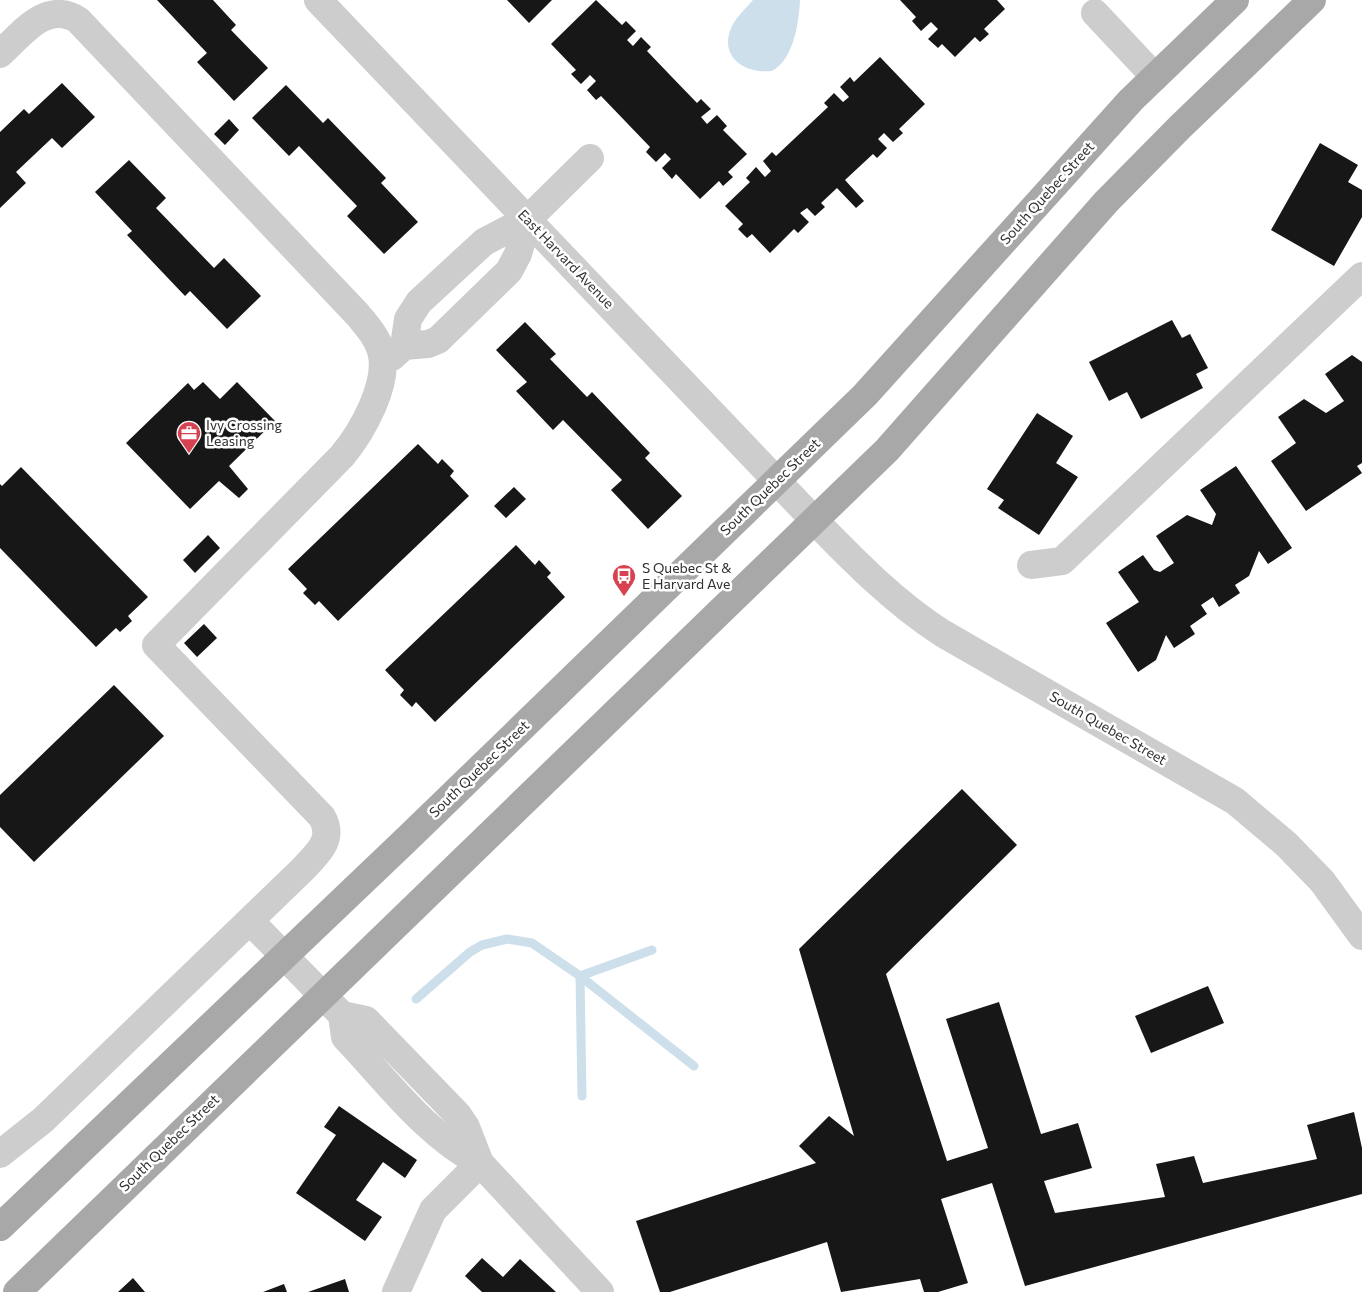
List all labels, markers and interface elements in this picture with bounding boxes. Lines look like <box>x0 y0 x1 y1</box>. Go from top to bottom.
street label: South Quebec Street <box>996 138 1097 248</box>
street label: East Harvard Avenue <box>515 206 618 312</box>
place label: Ivy Crossing Leasing <box>206 416 283 449</box>
office icon: Ivy Crossing Leasing <box>176 420 202 454</box>
street label: South Quebec Street <box>716 434 823 539</box>
place label: S Quebec St & E Harvard Ave <box>642 559 732 592</box>
bus stop icon: S Quebec St & E Harvard Ave <box>611 563 637 597</box>
street label: South Quebec Street <box>1047 687 1170 768</box>
street label: South Quebec Street <box>425 716 532 821</box>
street label: South Quebec Street <box>115 1090 222 1195</box>

